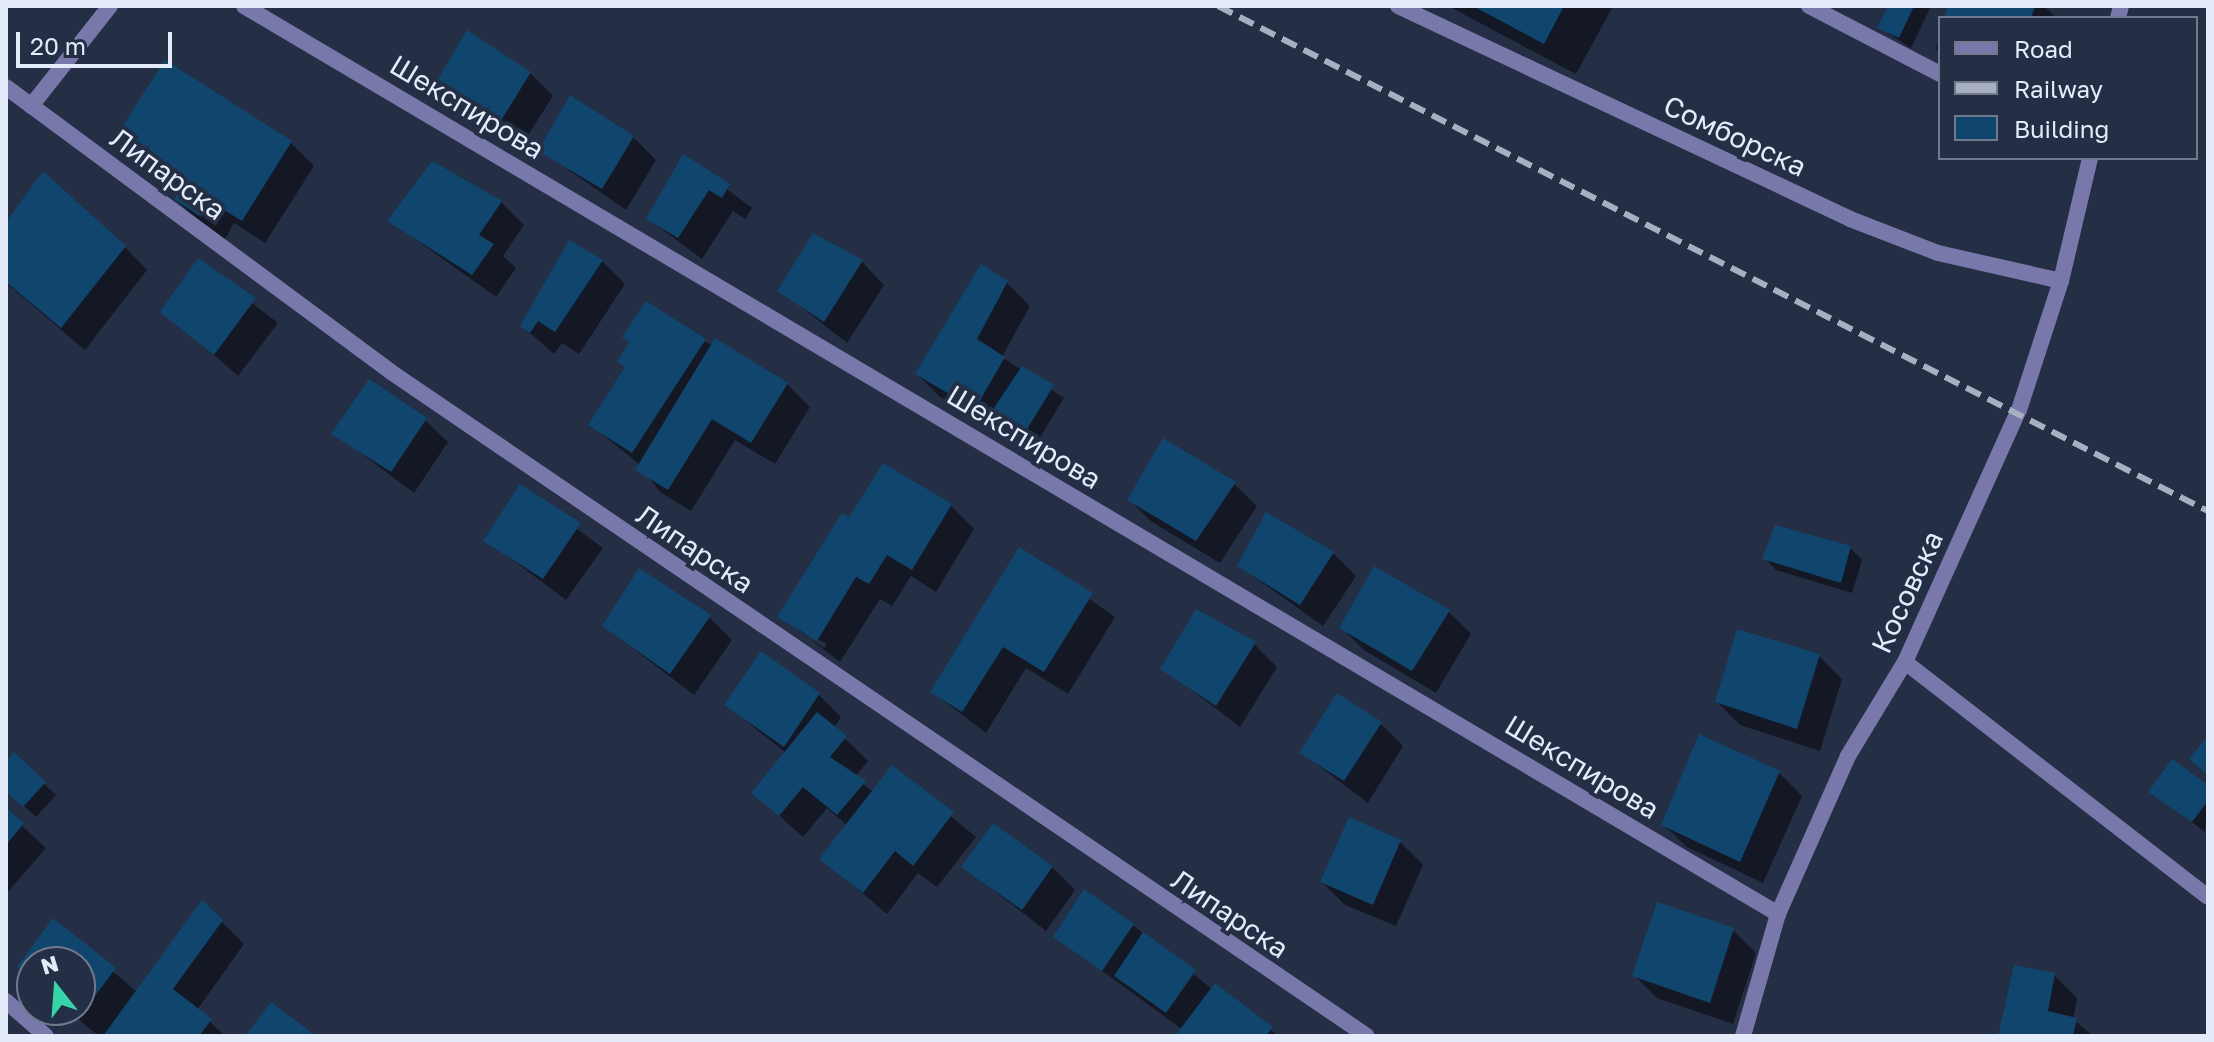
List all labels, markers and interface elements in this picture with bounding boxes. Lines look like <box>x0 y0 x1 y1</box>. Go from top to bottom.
scale bar <box>20 16 176 66</box>
legend <box>1938 16 2198 160</box>
text: 20 m <box>30 31 86 60</box>
text: Road <box>2014 34 2073 63</box>
street label: Шекспирова <box>384 48 550 166</box>
text: Railway <box>2014 74 2103 103</box>
street label: Сомборска <box>1658 88 1812 184</box>
text: Building <box>2014 114 2109 143</box>
street label: Липарска <box>104 121 232 227</box>
street label: Шекспирова <box>941 378 1107 496</box>
street label: Липарска <box>630 498 760 600</box>
street label: Косовска <box>1864 526 1950 658</box>
street label: Шекспирова <box>1499 708 1665 826</box>
street label: Липарска <box>1165 863 1295 965</box>
north arrow <box>16 946 96 1026</box>
text: N <box>37 949 61 980</box>

